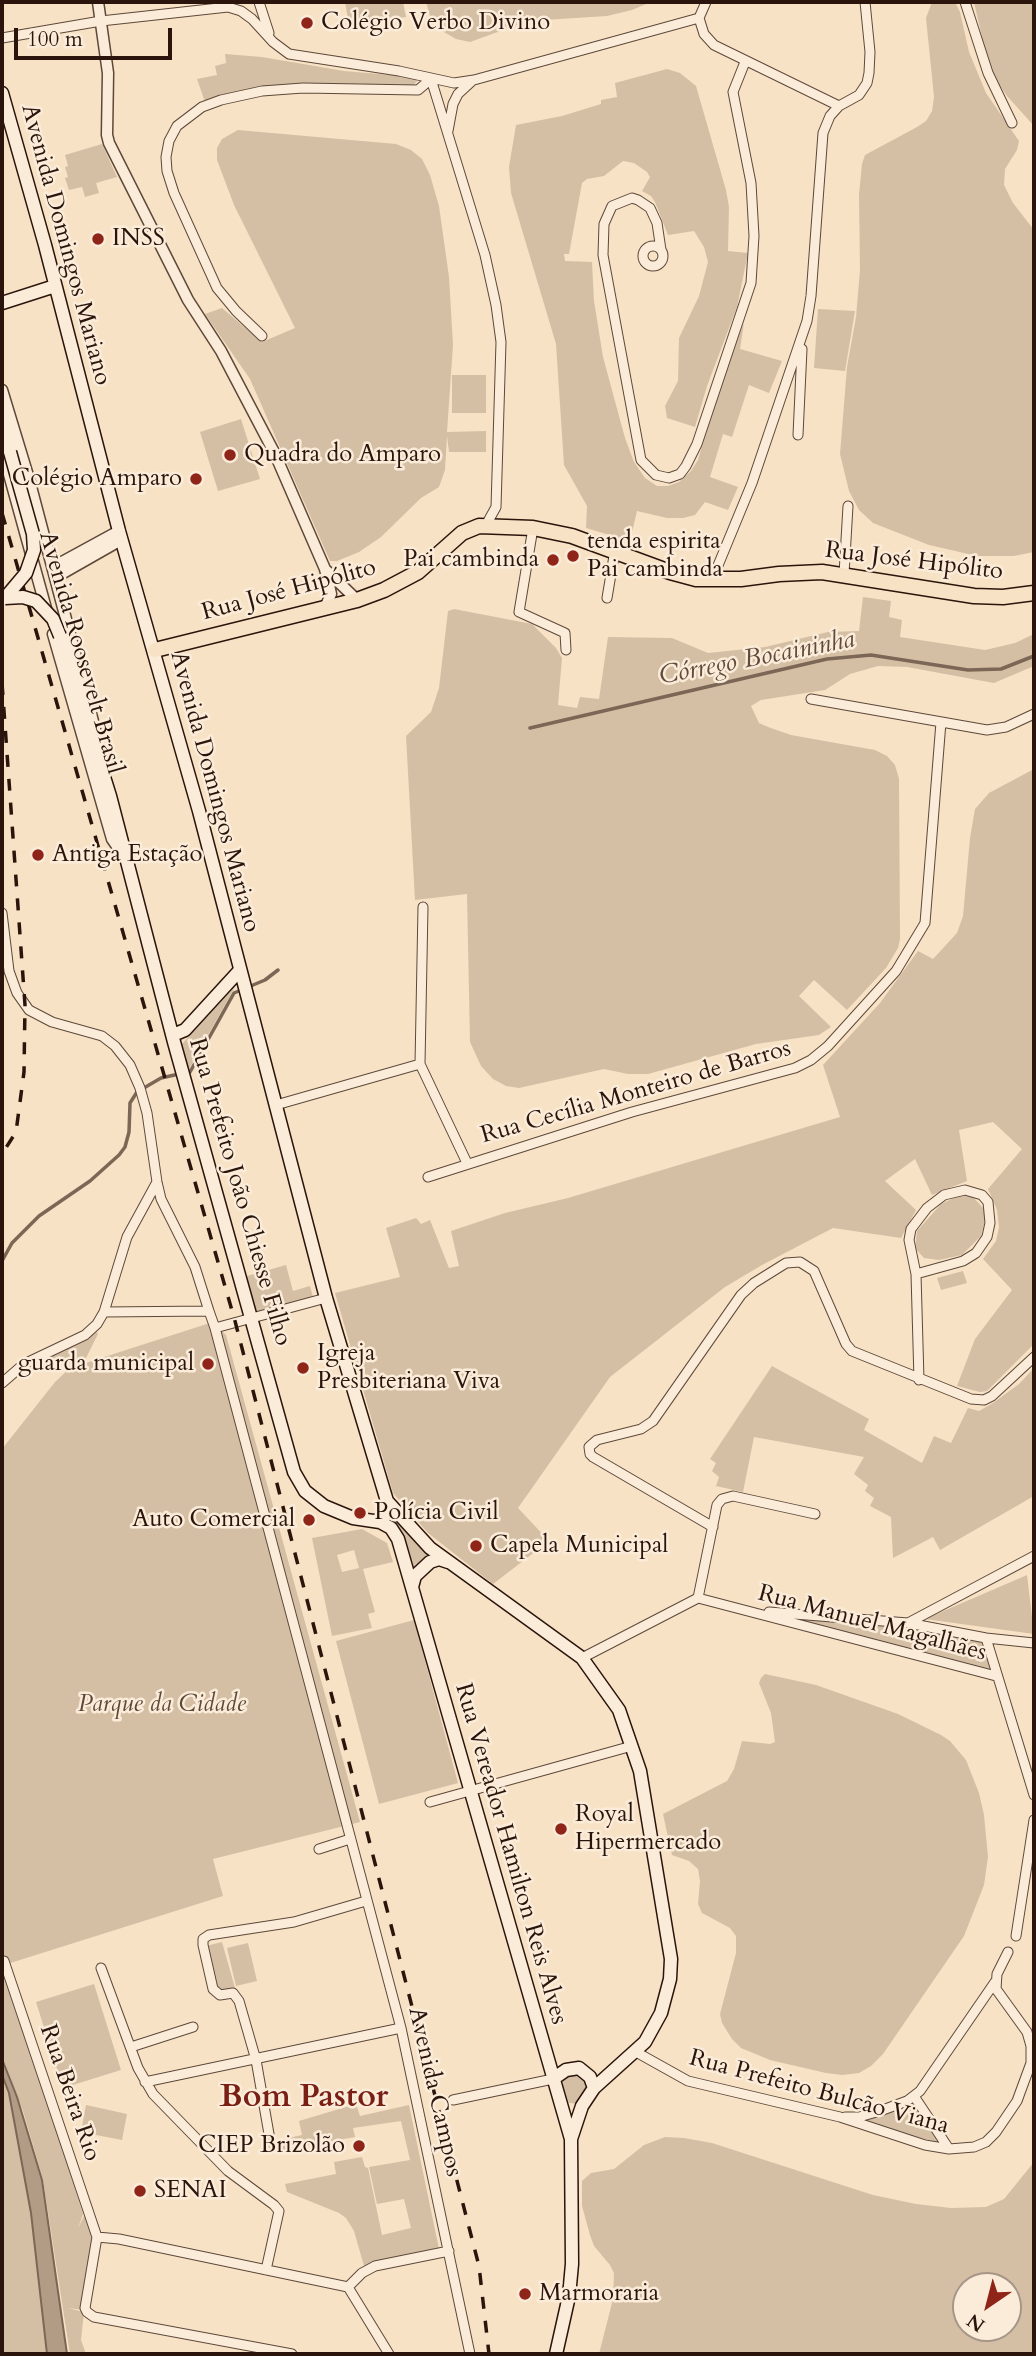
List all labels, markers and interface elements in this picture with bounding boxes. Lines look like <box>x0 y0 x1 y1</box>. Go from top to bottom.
place label: Colégio Verbo Divino <box>321 9 550 37</box>
scale bar <box>18 14 175 58</box>
marker: Colégio Verbo Divino <box>299 15 315 31</box>
text: 100 m <box>27 25 83 54</box>
street label: Avenida Domingos Mariano <box>14 101 116 389</box>
place label: INSS <box>112 225 165 253</box>
marker: INSS <box>90 231 106 247</box>
place label: Quadra do Amparo <box>244 441 441 469</box>
marker: Quadra do Amparo <box>222 447 238 463</box>
place label: Colégio Amparo <box>12 465 182 493</box>
marker: Colégio Amparo <box>188 471 204 487</box>
street label: Avenida Roosevelt Brasil <box>32 528 128 778</box>
place label: tenda espirita Pai cambinda <box>587 528 723 584</box>
street label: Rua José Hipólito <box>823 537 1005 587</box>
place label: Pai cambinda <box>403 546 539 574</box>
marker: tenda espirita Pai cambinda <box>565 548 581 564</box>
marker: Pai cambinda <box>545 552 561 568</box>
street label: Rua José Hipólito <box>199 554 379 628</box>
water label: Córrego Bocaininha <box>657 625 857 693</box>
street label: Avenida Domingos Mariano <box>163 648 265 936</box>
place label: Antiga Estação <box>52 841 202 869</box>
marker: Antiga Estação <box>30 847 46 863</box>
street label: Rua Prefeito João Chiesse Filho <box>181 1035 297 1349</box>
street label: Rua Cecília Monteiro de Barros <box>478 1035 794 1151</box>
place label: Igreja Presbiteriana Viva <box>317 1340 500 1396</box>
place label: guarda municipal <box>18 1350 194 1378</box>
marker: guarda municipal <box>200 1356 216 1372</box>
marker: Igreja Presbiteriana Viva <box>295 1360 311 1376</box>
place label: Polícia Civil <box>374 1499 499 1527</box>
marker: Polícia Civil <box>352 1505 368 1521</box>
place label: Auto Comercial <box>132 1506 295 1534</box>
marker: Auto Comercial <box>301 1512 317 1528</box>
place label: Capela Municipal <box>490 1532 668 1560</box>
marker: Capela Municipal <box>468 1538 484 1554</box>
street label: Rua Manuel Magalhães <box>755 1580 989 1668</box>
street label: Rua Vereador Hamilton Reis Alves <box>447 1680 573 2028</box>
park label: Parque da Cidade <box>78 1691 246 1719</box>
place label: Royal Hipermercado <box>575 1801 721 1857</box>
marker: Royal Hipermercado <box>553 1821 569 1837</box>
street label: Avenida Campos <box>401 2005 467 2179</box>
street label: Rua Beira Rio <box>32 2021 106 2165</box>
street label: Rua Prefeito Bulcão Viana <box>686 2044 952 2142</box>
district label: Bom Pastor <box>220 2080 388 2118</box>
place label: CIEP Brizolão <box>198 2132 345 2160</box>
marker: CIEP Brizolão <box>351 2138 367 2154</box>
place label: SENAI <box>154 2177 227 2205</box>
marker: SENAI <box>132 2183 148 2199</box>
north arrow <box>952 2272 1022 2342</box>
place label: Marmoraria <box>539 2280 659 2308</box>
marker: Marmoraria <box>517 2286 533 2302</box>
text: N <box>962 2307 990 2338</box>

